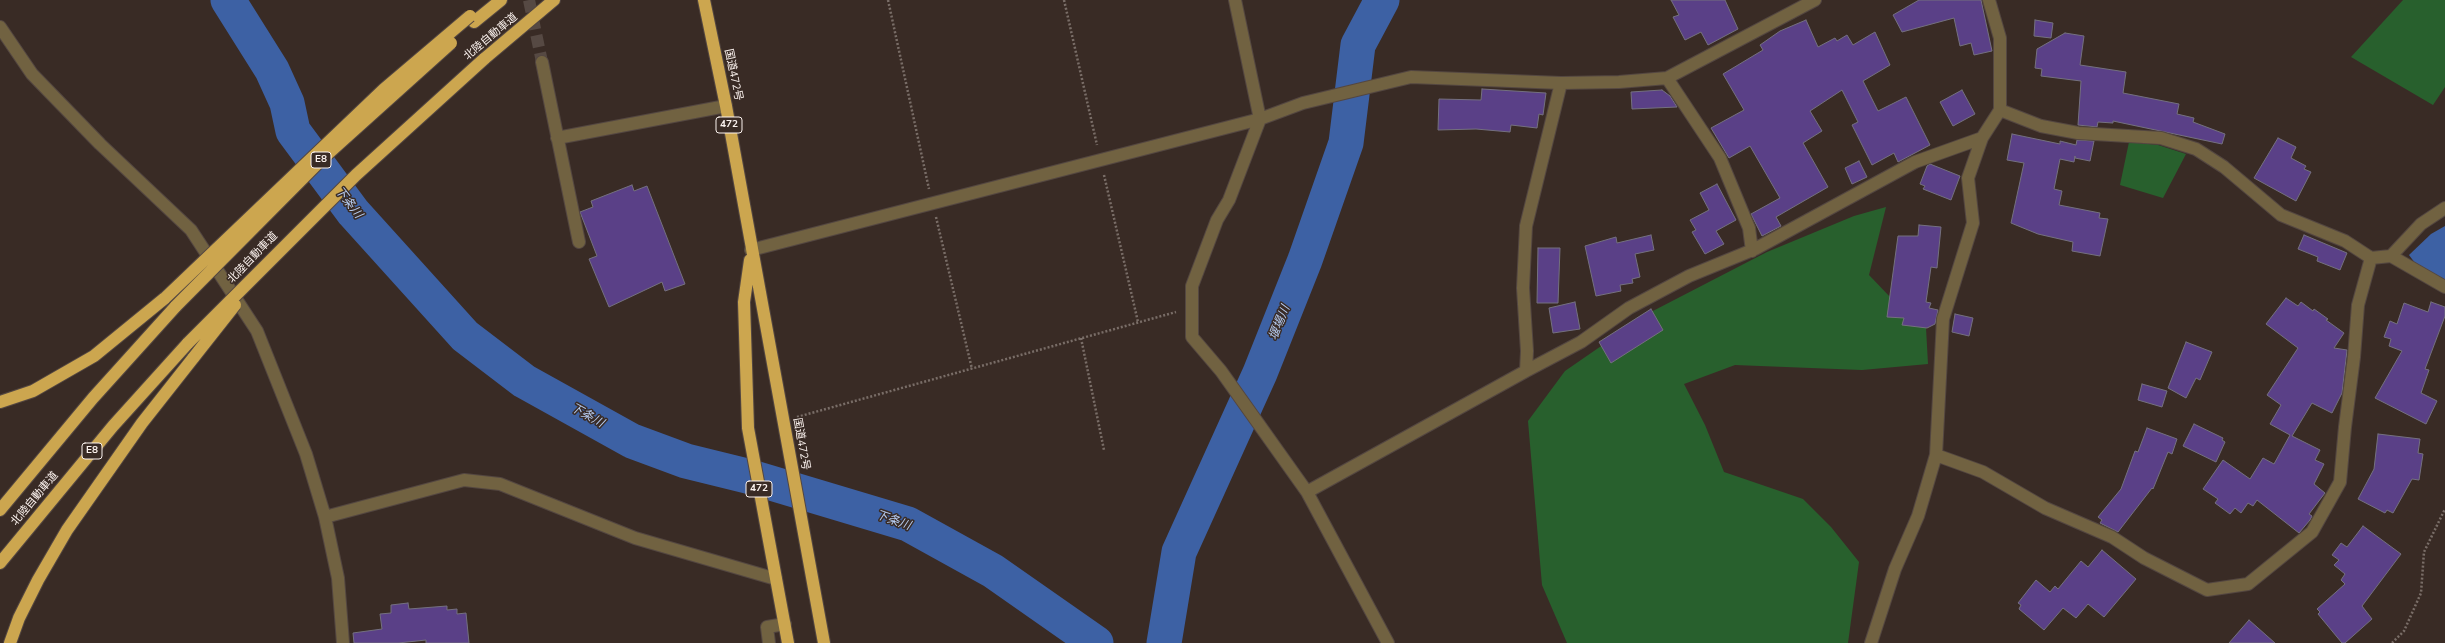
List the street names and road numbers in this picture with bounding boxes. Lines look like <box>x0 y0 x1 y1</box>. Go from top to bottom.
street label: 北陸自動車道 <box>461 11 521 63</box>
street label: 国道472号 <box>721 48 745 102</box>
road number: 472 <box>716 117 742 133</box>
road number: E8 <box>311 152 331 168</box>
street label: 北陸自動車道 <box>225 230 281 286</box>
street label: 国道472号 <box>790 417 812 471</box>
road number: E8 <box>82 443 102 459</box>
street label: 北陸自動車道 <box>9 469 61 529</box>
road number: 472 <box>746 481 772 497</box>

